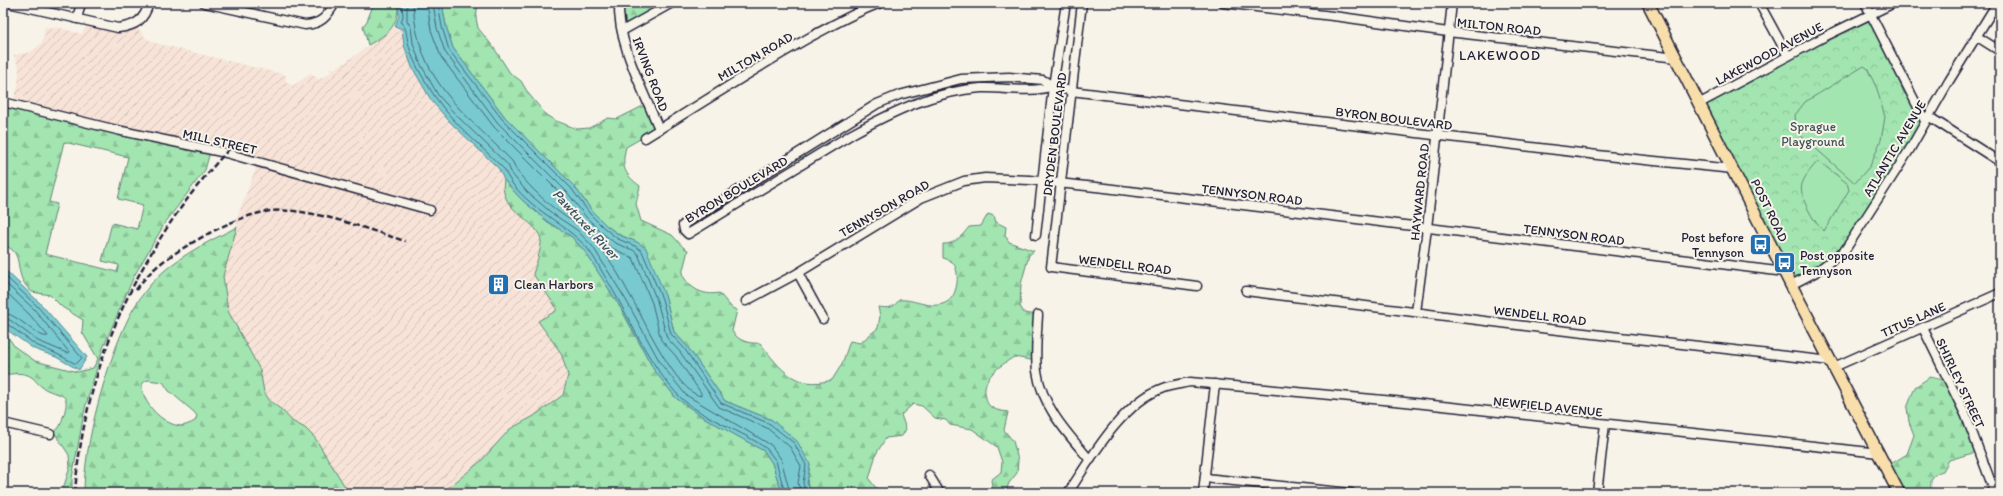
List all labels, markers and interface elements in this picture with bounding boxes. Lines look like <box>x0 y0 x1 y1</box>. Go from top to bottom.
street label: MILTON ROAD <box>1456 15 1542 38</box>
street label: LAKEWOOD AVENUE <box>1713 19 1826 88</box>
street label: MILTON ROAD <box>715 29 796 84</box>
street label: IRVING ROAD <box>629 35 672 114</box>
district label: LAKEWOOD <box>1459 47 1541 64</box>
street label: DRYDEN BOULEVARD <box>1039 71 1070 197</box>
street label: ATLANTIC AVENUE <box>1860 97 1929 199</box>
street label: BYRON BOULEVARD <box>1335 104 1454 133</box>
park label: Sprague Playground <box>1781 119 1845 149</box>
street label: MILL STREET <box>181 126 259 157</box>
street label: HAYWARD ROAD <box>1407 142 1432 241</box>
street label: BYRON BOULEVARD <box>682 153 791 226</box>
street label: POST ROAD <box>1748 176 1791 244</box>
street label: TENNYSON ROAD <box>837 177 932 240</box>
street label: TENNYSON ROAD <box>1201 181 1303 208</box>
water label: Pawtuxet River <box>549 186 624 264</box>
street label: TENNYSON ROAD <box>1523 221 1625 248</box>
place label: Post before Tennyson <box>1681 230 1744 260</box>
bus stop icon: Post before Tennyson <box>1747 231 1773 257</box>
place label: Post opposite Tennyson <box>1800 248 1874 278</box>
bus stop icon: Post opposite Tennyson <box>1772 249 1798 275</box>
street label: WENDELL ROAD <box>1078 251 1173 278</box>
building icon: Clean Harbors <box>486 271 512 297</box>
place label: Clean Harbors <box>514 277 594 292</box>
street label: TITUS LANE <box>1879 299 1948 340</box>
street label: WENDELL ROAD <box>1493 302 1588 329</box>
street label: SHIRLEY STREET <box>1933 336 1988 431</box>
street label: NEWFIELD AVENUE <box>1493 393 1603 420</box>

